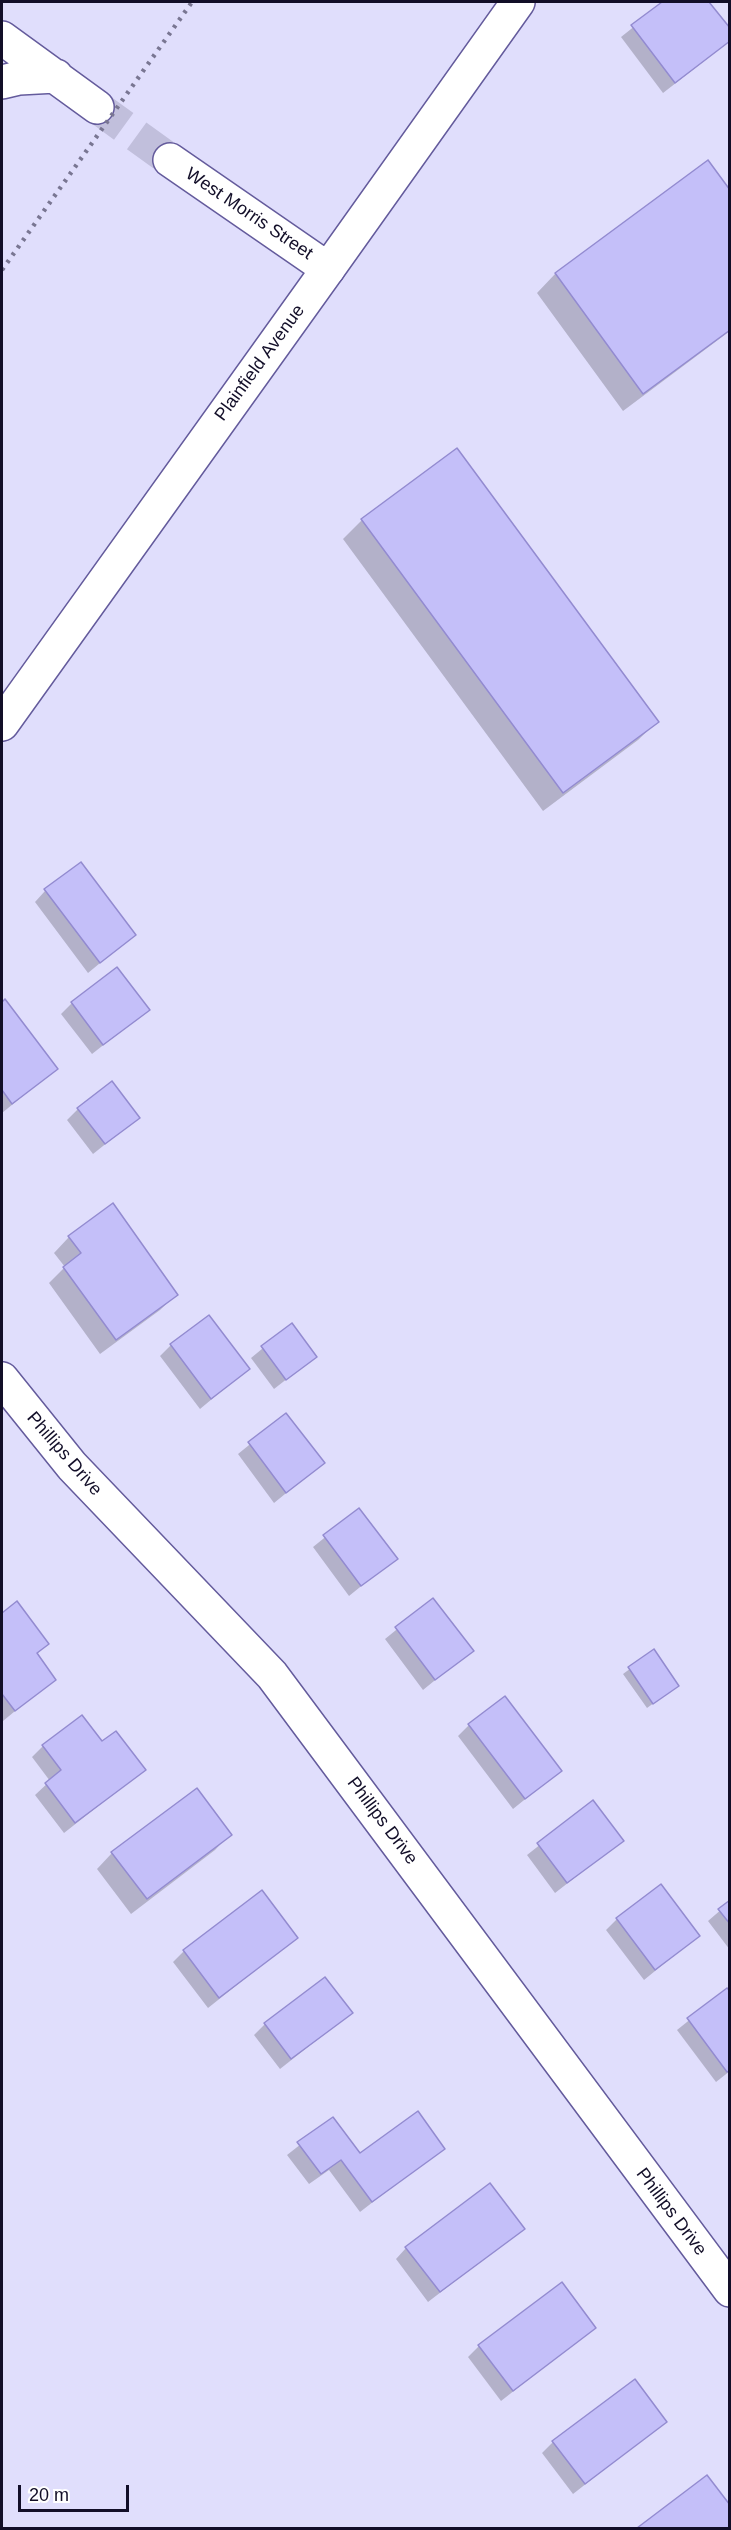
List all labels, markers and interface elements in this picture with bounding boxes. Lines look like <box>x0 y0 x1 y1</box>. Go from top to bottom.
street label: West Morris Street <box>181 163 317 265</box>
street label: Plainfield Avenue <box>210 301 310 425</box>
street label: Phillips Drive <box>22 1408 106 1500</box>
street label: Phillips Drive <box>342 1773 422 1869</box>
street label: Phillips Drive <box>631 2164 711 2260</box>
scale bar <box>21 2473 132 2511</box>
text: 20 m <box>29 2485 69 2505</box>

